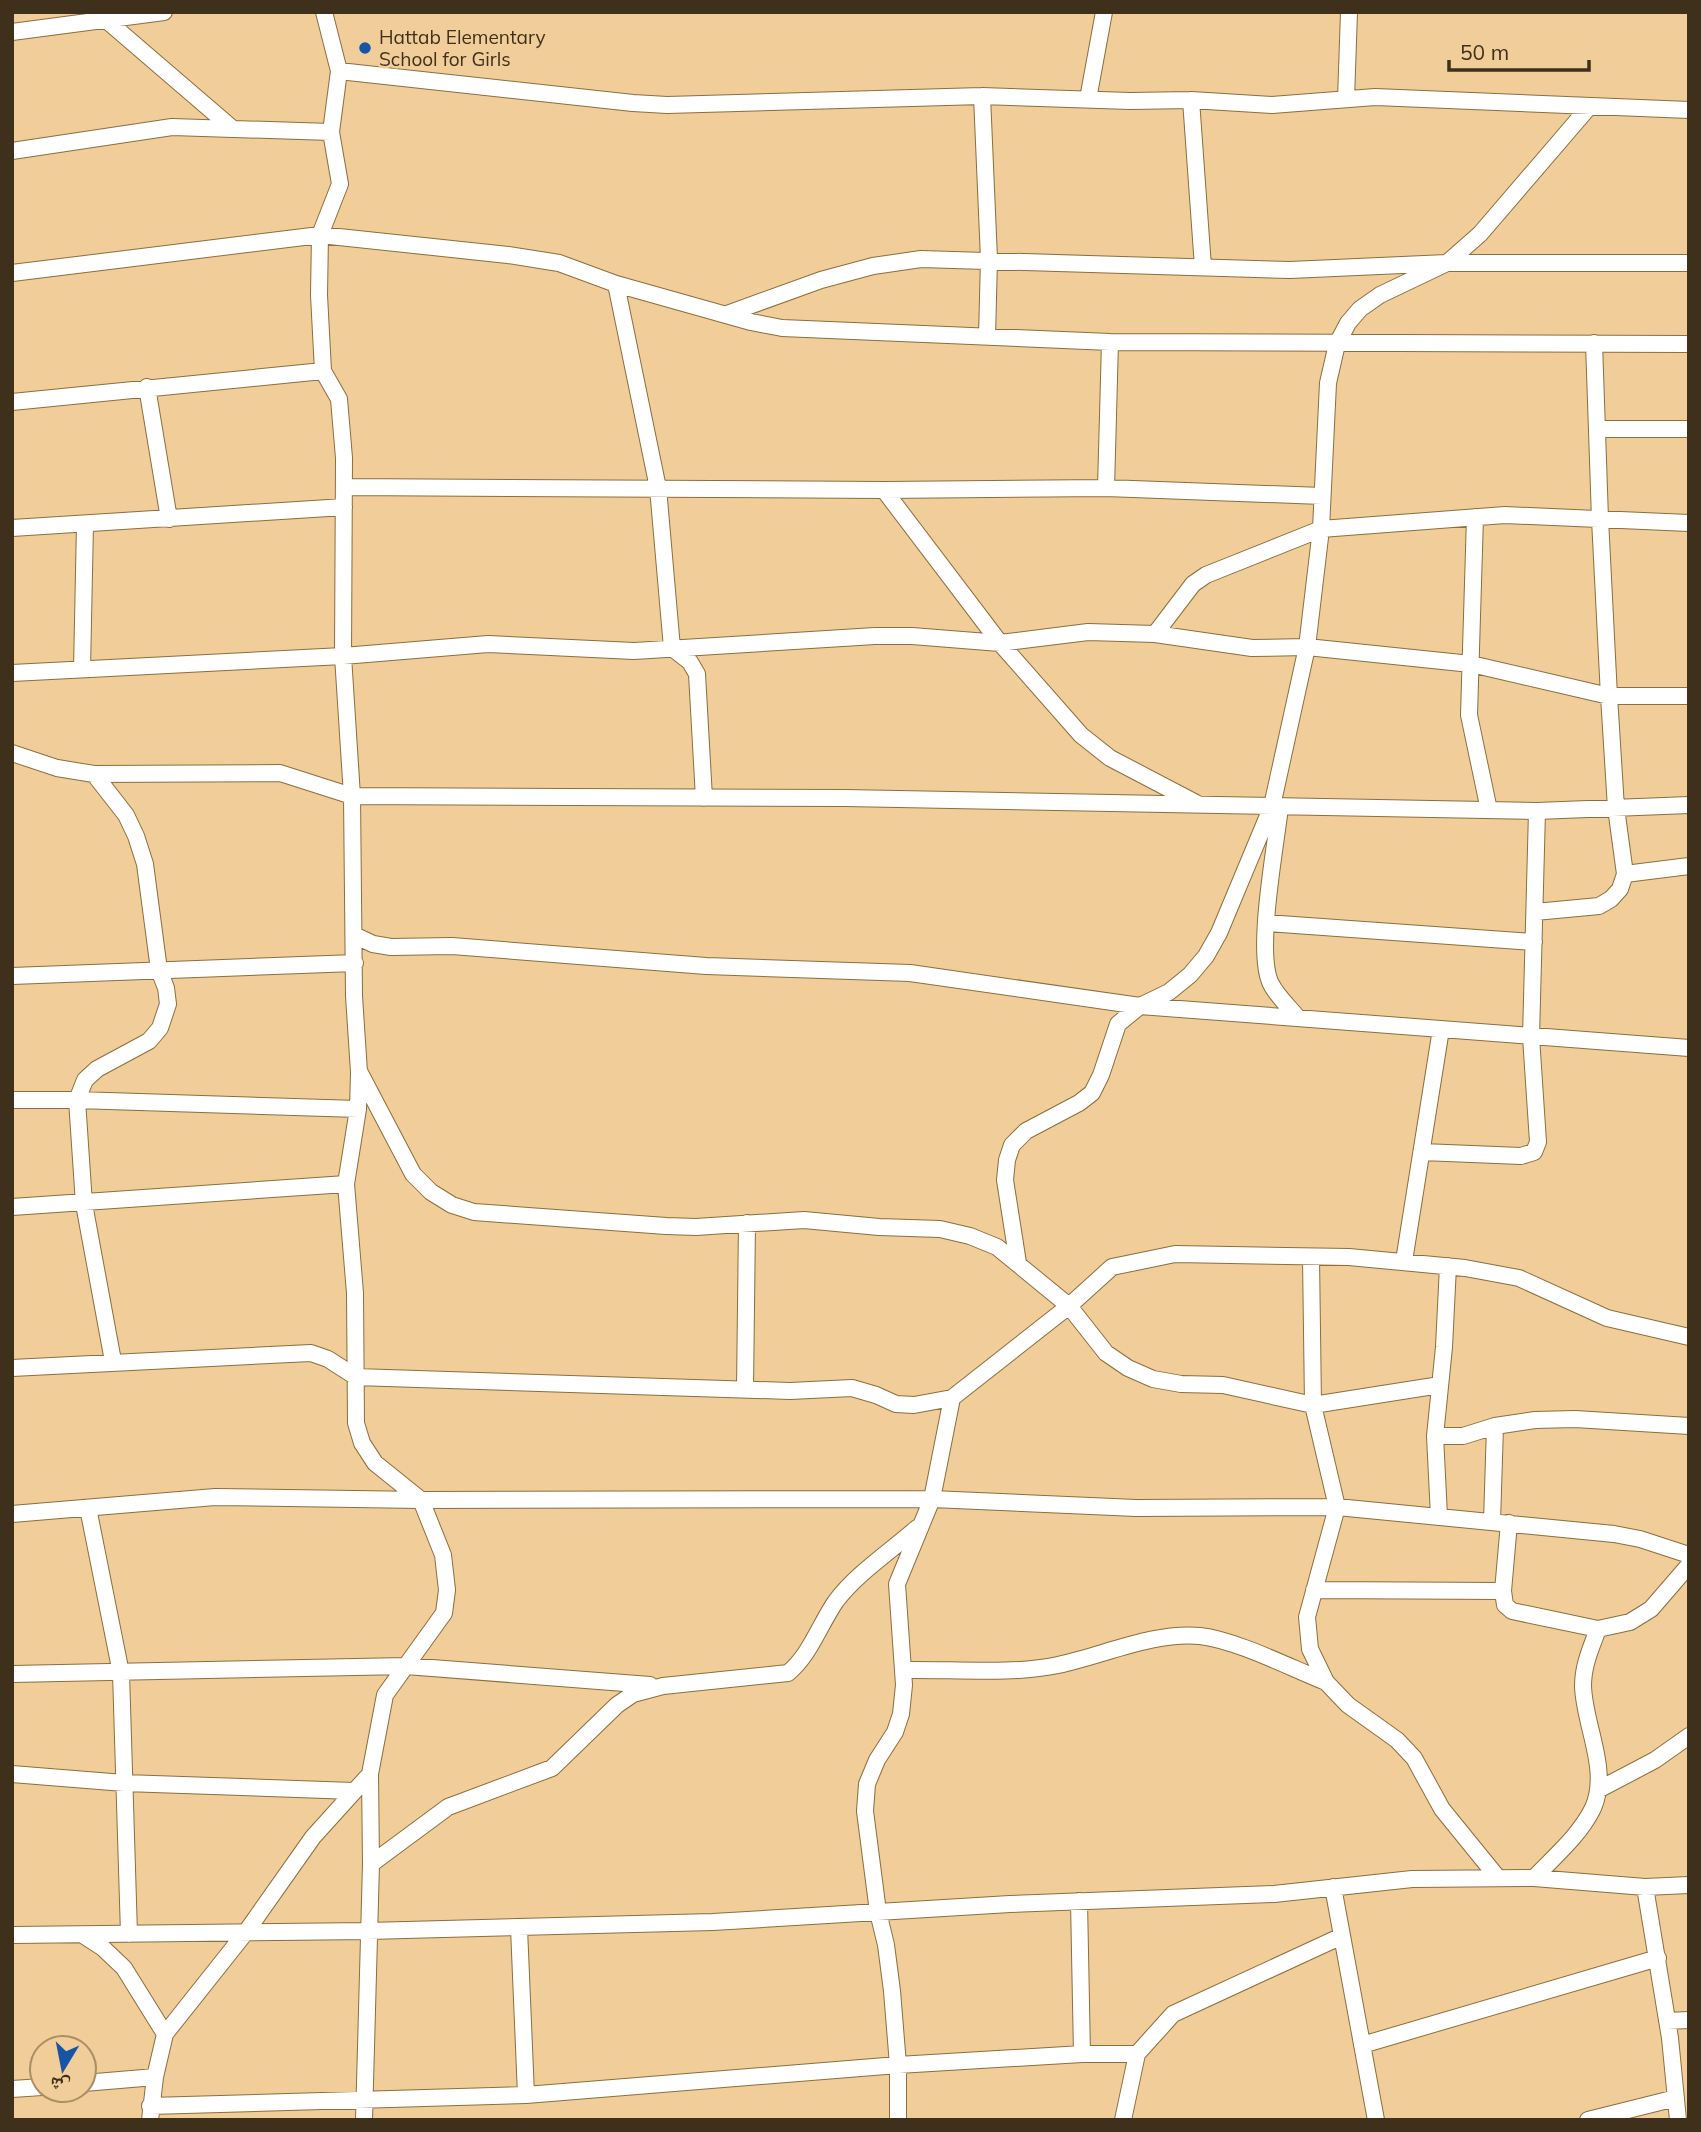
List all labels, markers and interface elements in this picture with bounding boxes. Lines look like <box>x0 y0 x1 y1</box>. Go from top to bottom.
place label: Hattab Elementary School for Girls <box>379 25 546 71</box>
scale bar <box>1449 28 1589 72</box>
text: 50 m <box>1460 39 1509 65</box>
marker: Hattab Elementary School for Girls <box>357 40 373 56</box>
north arrow <box>28 2034 98 2104</box>
text: ش <box>48 2072 72 2099</box>

